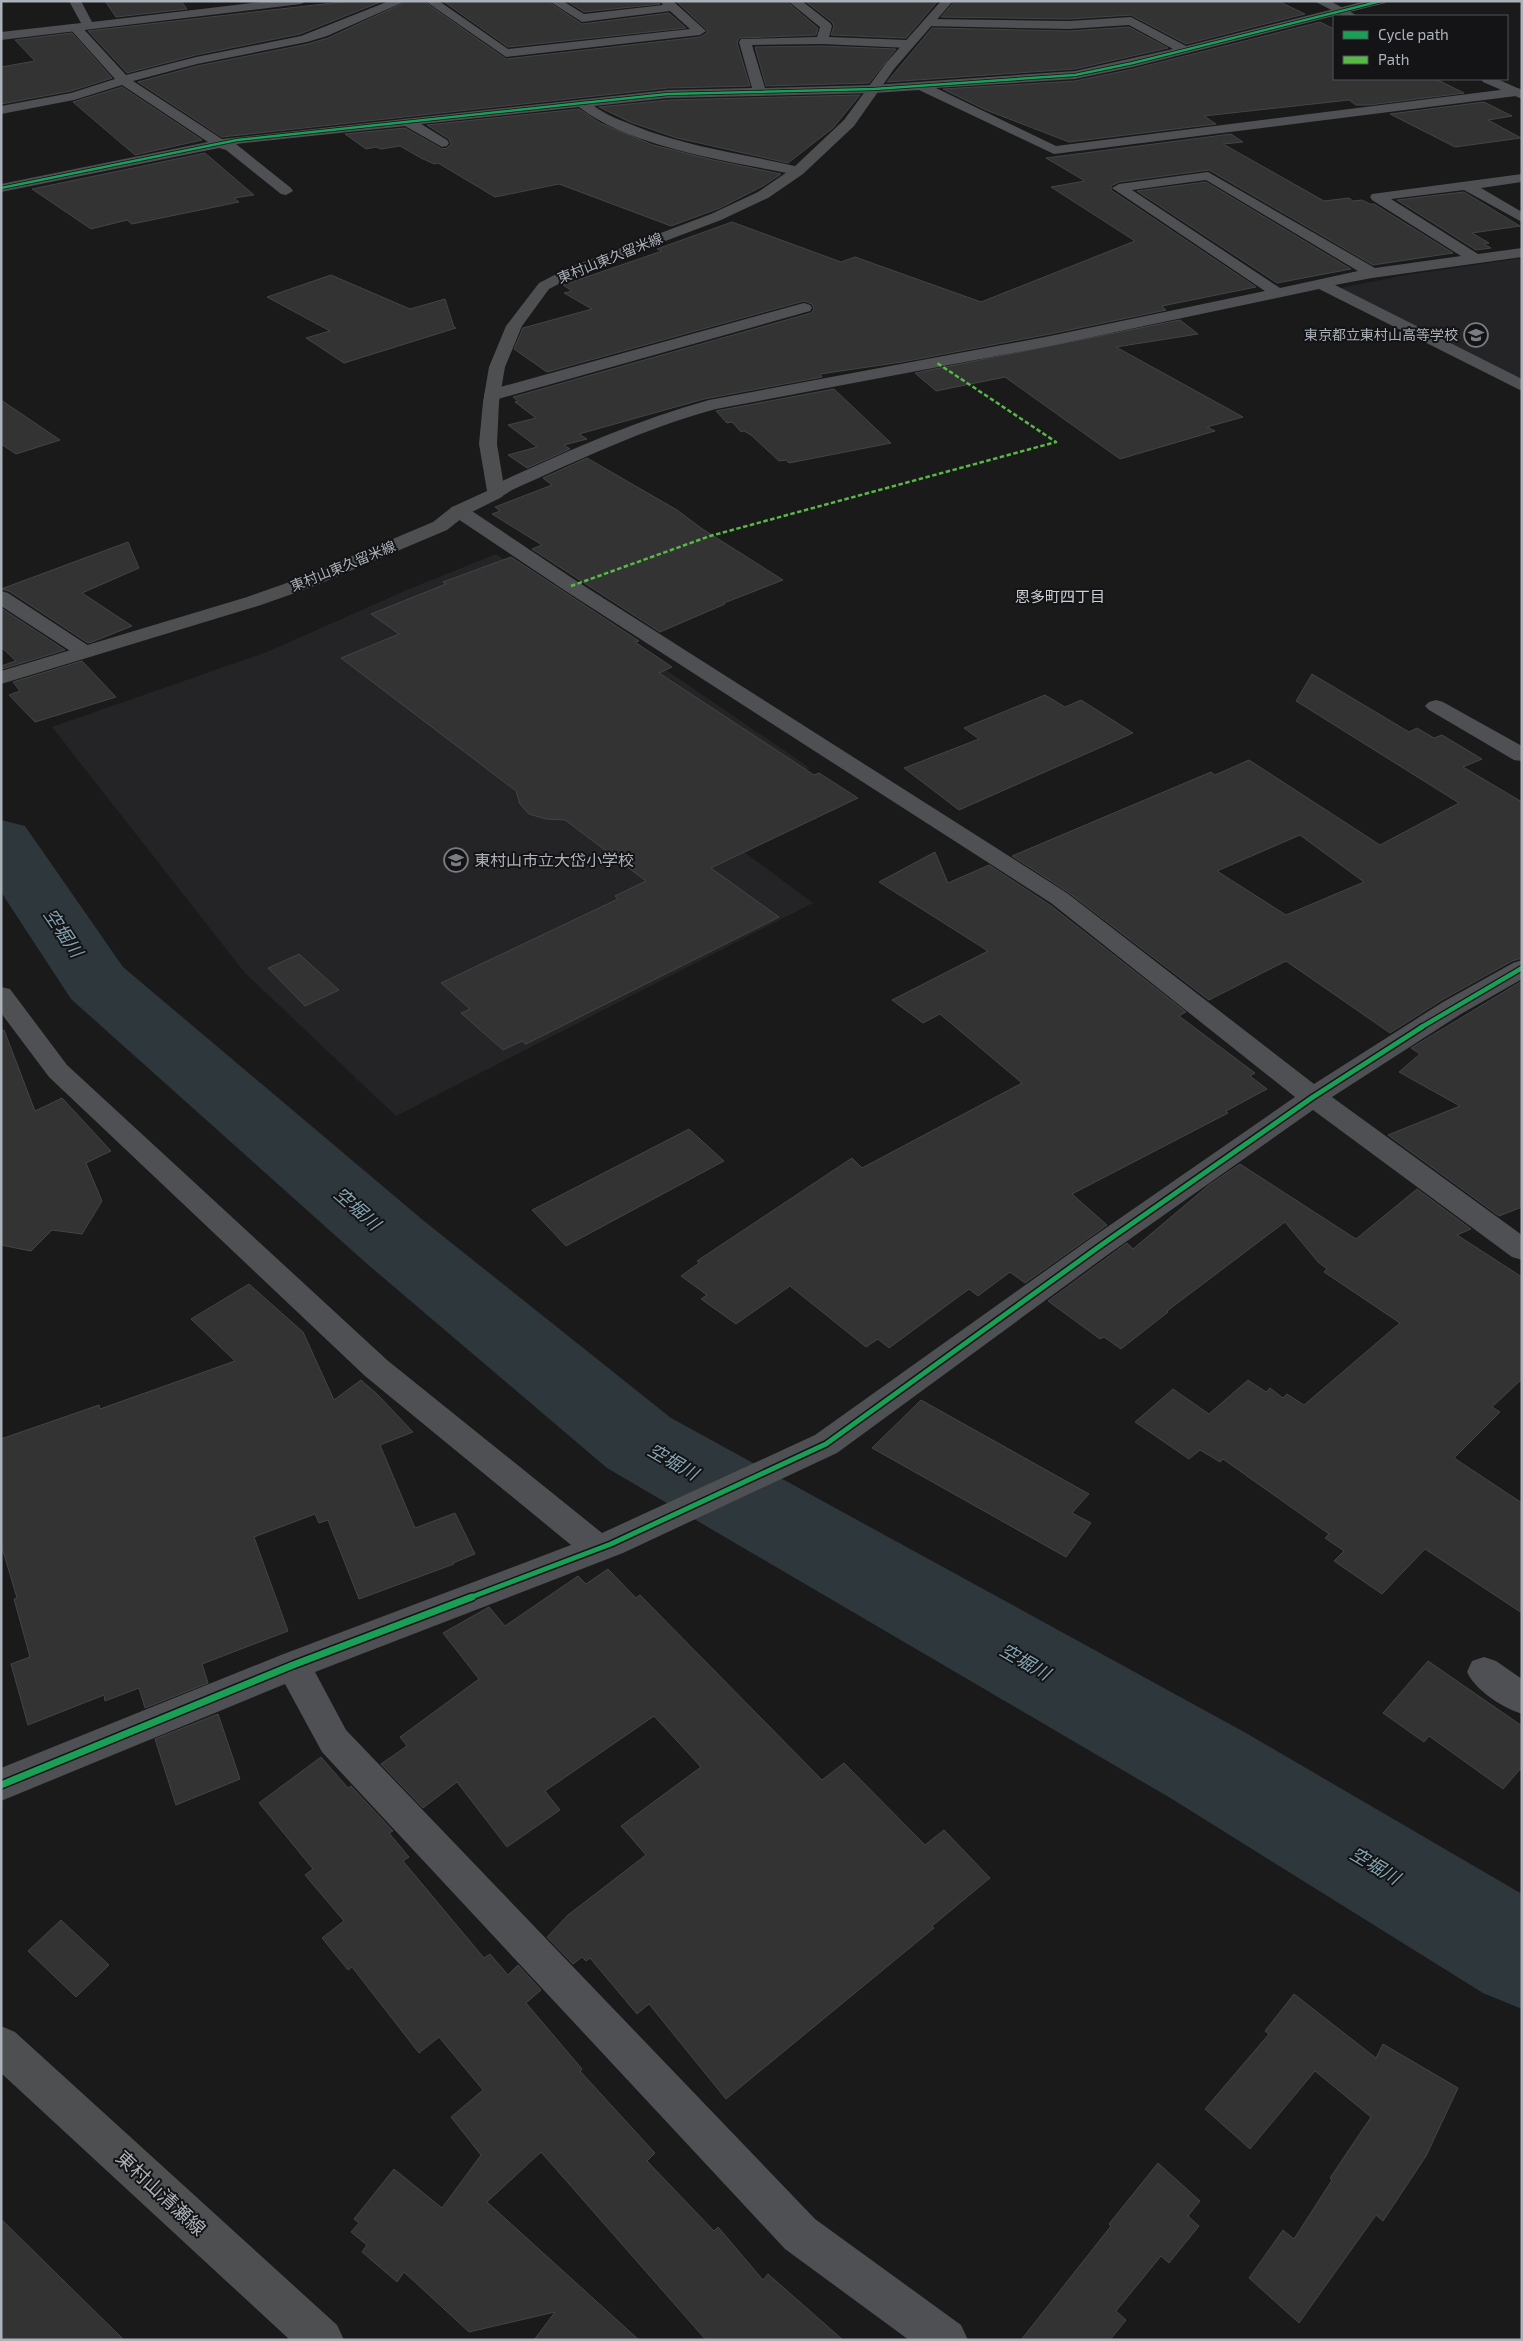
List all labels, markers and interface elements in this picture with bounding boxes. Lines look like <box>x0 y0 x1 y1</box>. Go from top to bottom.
legend <box>1333 15 1508 80</box>
text: Cycle path <box>1378 25 1449 43</box>
text: Path <box>1378 50 1409 68</box>
street label: 東村山東久留米線 <box>555 229 665 286</box>
school or university icon: 東京都立東村山高等学校 <box>1463 322 1489 348</box>
place label: 東京都立東村山高等学校 <box>1304 326 1458 343</box>
street label: 東村山東久留米線 <box>288 537 398 594</box>
district label: 恩多町四丁目 <box>1015 587 1105 605</box>
school or university icon: 東村山市立大岱小学校 <box>443 847 469 873</box>
place label: 東村山市立大岱小学校 <box>474 850 634 869</box>
water label: 空堀川 <box>40 904 89 963</box>
water label: 空堀川 <box>330 1182 387 1236</box>
water label: 空堀川 <box>645 1438 704 1485</box>
water label: 空堀川 <box>997 1638 1056 1685</box>
water label: 空堀川 <box>1347 1842 1406 1890</box>
street label: 東村山清瀬線 <box>112 2145 211 2240</box>

